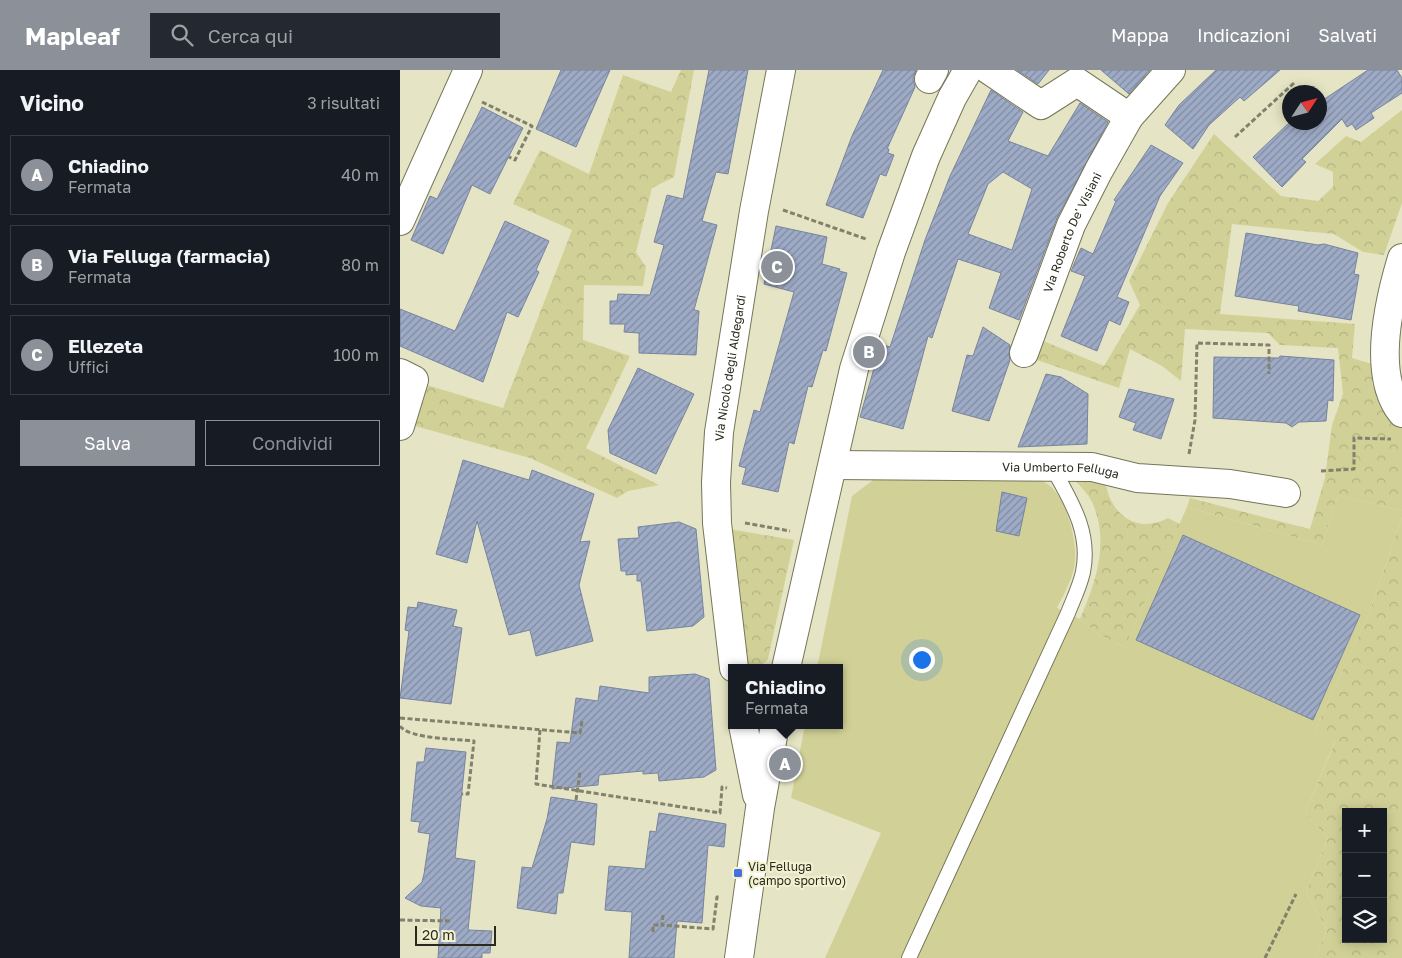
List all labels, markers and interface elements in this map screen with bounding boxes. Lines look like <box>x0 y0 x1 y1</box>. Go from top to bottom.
search box <box>150 13 500 58</box>
text: Mapleaf <box>25 21 120 50</box>
icon: search <box>168 21 196 49</box>
text: Cerca qui <box>208 24 293 47</box>
text: Mappa <box>1111 24 1169 46</box>
text: Indicazioni <box>1197 24 1290 46</box>
text: Salvati <box>1318 24 1377 46</box>
north arrow <box>1282 85 1327 130</box>
text: Vicino <box>20 90 84 116</box>
text: 3 risultati <box>307 93 380 113</box>
text: Chiadino <box>68 154 149 177</box>
text: A <box>31 165 43 185</box>
text: 40 m <box>341 165 379 185</box>
street label: Via Roberto De' Visiani <box>1039 169 1104 294</box>
text: Fermata <box>68 177 131 197</box>
text: Via Felluga (farmacia) <box>68 244 271 267</box>
pin: C <box>761 248 793 286</box>
text: B <box>31 255 43 275</box>
text: 80 m <box>341 255 379 275</box>
text: Fermata <box>68 267 131 287</box>
street label: Via Nicolò degli Aldegardi <box>711 294 748 442</box>
pin: B <box>853 333 885 371</box>
text: Ellezeta <box>68 334 143 357</box>
text: C <box>31 345 43 365</box>
text: 100 m <box>333 345 379 365</box>
text: Uffici <box>68 357 109 377</box>
button: Salva <box>20 420 195 466</box>
button: Condividi <box>205 420 380 466</box>
street label: Via Umberto Felluga <box>1002 459 1121 481</box>
your location <box>909 647 935 673</box>
popup <box>728 664 843 729</box>
text: Chiadino <box>745 675 826 698</box>
text: Fermata <box>745 698 808 718</box>
pin: A <box>769 745 801 783</box>
map controls <box>1342 808 1387 943</box>
button: + <box>1342 808 1387 853</box>
button: − <box>1342 853 1387 898</box>
place label: Via Felluga (campo sportivo) <box>748 859 846 888</box>
marker: Via Felluga (campo sportivo) <box>732 867 744 879</box>
button: layers <box>1342 898 1387 943</box>
scale bar <box>415 923 496 946</box>
text: 20 m <box>422 926 455 943</box>

